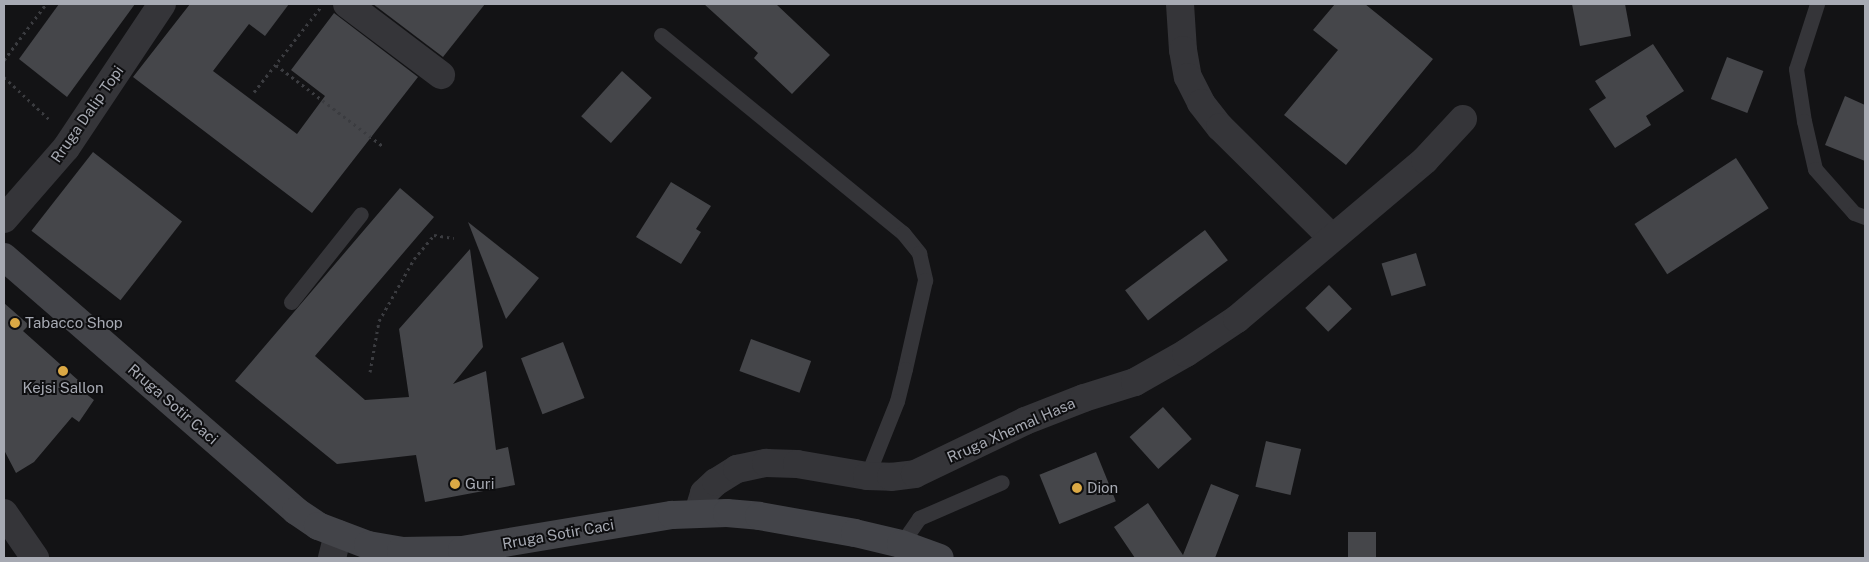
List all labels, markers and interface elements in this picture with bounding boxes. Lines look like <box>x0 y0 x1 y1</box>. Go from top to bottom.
street label: Rruga Dalip Topi <box>47 62 127 166</box>
place label: Tabacco Shop <box>25 314 123 332</box>
marker: Tabacco Shop <box>9 317 21 329</box>
street label: Rruga Sotir Caci <box>124 360 222 448</box>
marker: Kejsi Sallon <box>57 365 69 377</box>
place label: Kejsi Sallon <box>22 379 104 397</box>
street label: Rruga Xhemal Hasa <box>944 394 1078 466</box>
place label: Guri <box>465 475 494 493</box>
marker: Guri <box>449 478 461 490</box>
place label: Dion <box>1087 479 1118 497</box>
marker: Dion <box>1071 482 1083 494</box>
street label: Rruga Sotir Caci <box>501 515 615 553</box>

